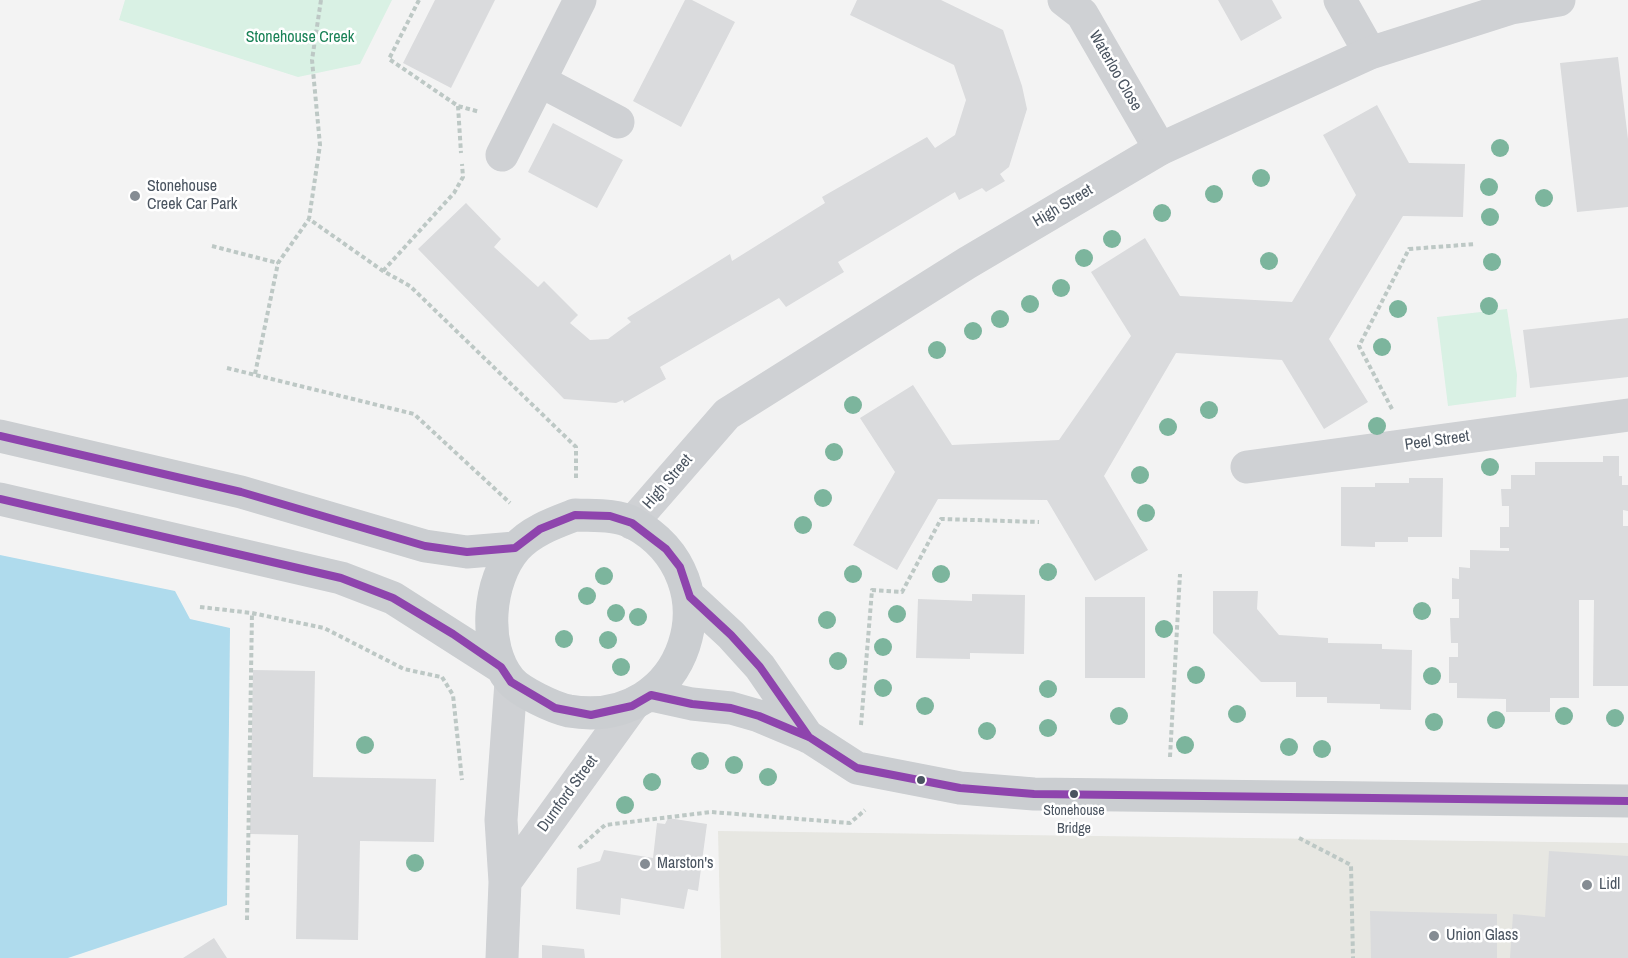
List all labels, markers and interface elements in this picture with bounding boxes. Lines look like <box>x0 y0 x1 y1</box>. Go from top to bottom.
park label: Stonehouse Creek <box>246 28 354 48</box>
street label: Waterloo Close <box>1084 28 1146 114</box>
place label: Stonehouse Creek Car Park <box>147 177 237 215</box>
street label: High Street <box>1030 181 1096 231</box>
marker: Stonehouse Creek Car Park <box>128 189 142 203</box>
street label: Peel Street <box>1404 427 1470 455</box>
street label: High Street <box>639 451 697 513</box>
street label: Durnford Street <box>534 752 602 836</box>
unlabelled marker <box>915 774 927 786</box>
marker: Stonehouse Bridge <box>1068 788 1080 800</box>
place label: Stonehouse Bridge <box>1043 803 1105 836</box>
place label: Marston's <box>657 854 713 874</box>
marker: Marston's <box>638 857 652 871</box>
place label: Lidl <box>1599 875 1620 895</box>
marker: Lidl <box>1580 878 1594 892</box>
place label: Union Glass <box>1446 926 1518 946</box>
marker: Union Glass <box>1427 929 1441 943</box>

